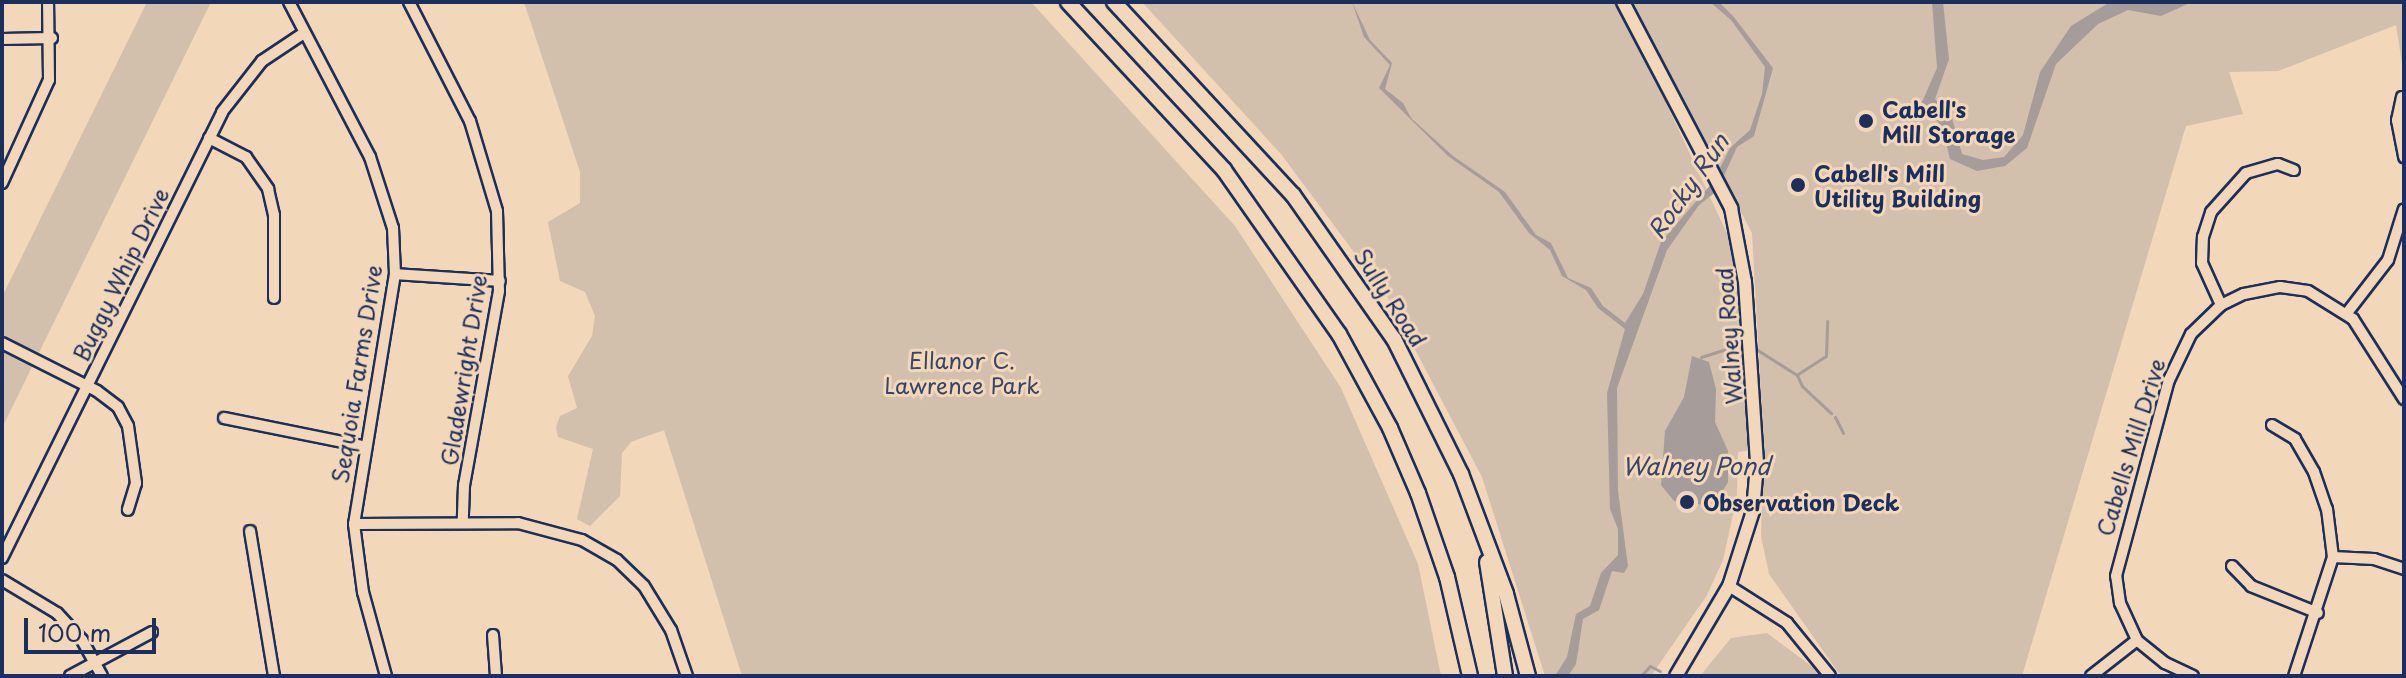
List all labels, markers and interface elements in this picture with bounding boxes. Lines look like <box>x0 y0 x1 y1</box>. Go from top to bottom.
place label: Cabell's Mill Storage <box>1882 95 2017 146</box>
marker: Cabell's Mill Storage <box>1857 112 1875 130</box>
water label: Rocky Run <box>1641 127 1735 245</box>
place label: Cabell's Mill Utility Building <box>1814 159 1982 210</box>
marker: Cabell's Mill Utility Building <box>1789 176 1807 194</box>
street label: Buggy Whip Drive <box>66 183 174 365</box>
street label: Sully Road <box>1349 243 1433 351</box>
street label: Sequoia Farms Drive <box>326 263 386 485</box>
street label: Walney Road <box>1710 266 1746 406</box>
street label: Gladewright Drive <box>435 272 491 468</box>
park label: Ellanor C. Lawrence Park <box>884 346 1040 398</box>
street label: Cabells Mill Drive <box>2090 354 2170 540</box>
water label: Walney Pond <box>1621 452 1771 480</box>
place label: Observation Deck <box>1703 489 1900 515</box>
marker: Observation Deck <box>1678 493 1696 511</box>
scale bar <box>28 602 160 652</box>
text: 100 m <box>38 614 111 650</box>

